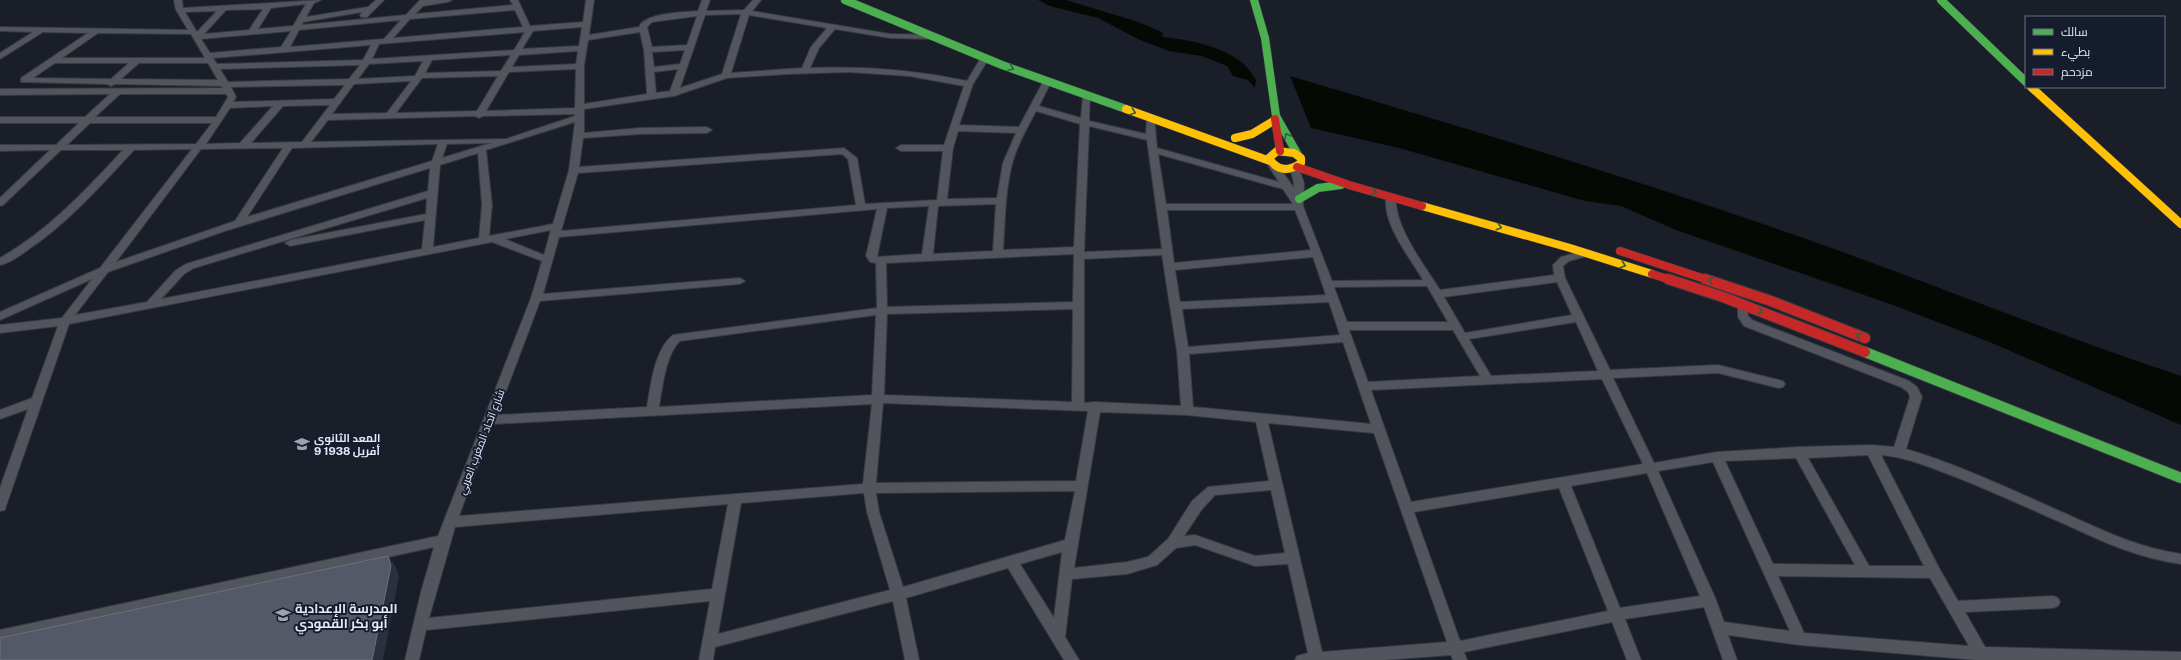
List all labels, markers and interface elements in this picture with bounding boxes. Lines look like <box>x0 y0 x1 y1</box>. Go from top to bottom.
legend <box>2025 16 2165 88</box>
text: سالك <box>2061 25 2088 39</box>
text: بطيء <box>2061 45 2090 62</box>
one-way arrow <box>1007 63 1014 71</box>
text: مزدحم <box>2061 65 2093 80</box>
one-way arrow <box>1129 107 1136 116</box>
one-way arrow <box>1285 132 1292 140</box>
one-way arrow <box>1370 187 1377 196</box>
one-way arrow <box>1495 222 1502 231</box>
one-way arrow <box>1620 260 1627 269</box>
one-way arrow <box>1708 276 1715 285</box>
one-way arrow <box>1756 307 1763 315</box>
one-way arrow <box>1856 333 1864 341</box>
street label: شارع اتحاد المغرب العربي <box>455 388 509 497</box>
place label: المعد الثانوي 9 أفريل 1938 <box>314 432 381 458</box>
school or university icon: المعد الثانوي 9 أفريل 1938 <box>293 435 311 453</box>
place label: المدرسة الإعدادية أبو بكر القمودي <box>295 601 397 635</box>
school or university icon: المدرسة الإعدادية أبو بكر القمودي <box>274 606 292 624</box>

